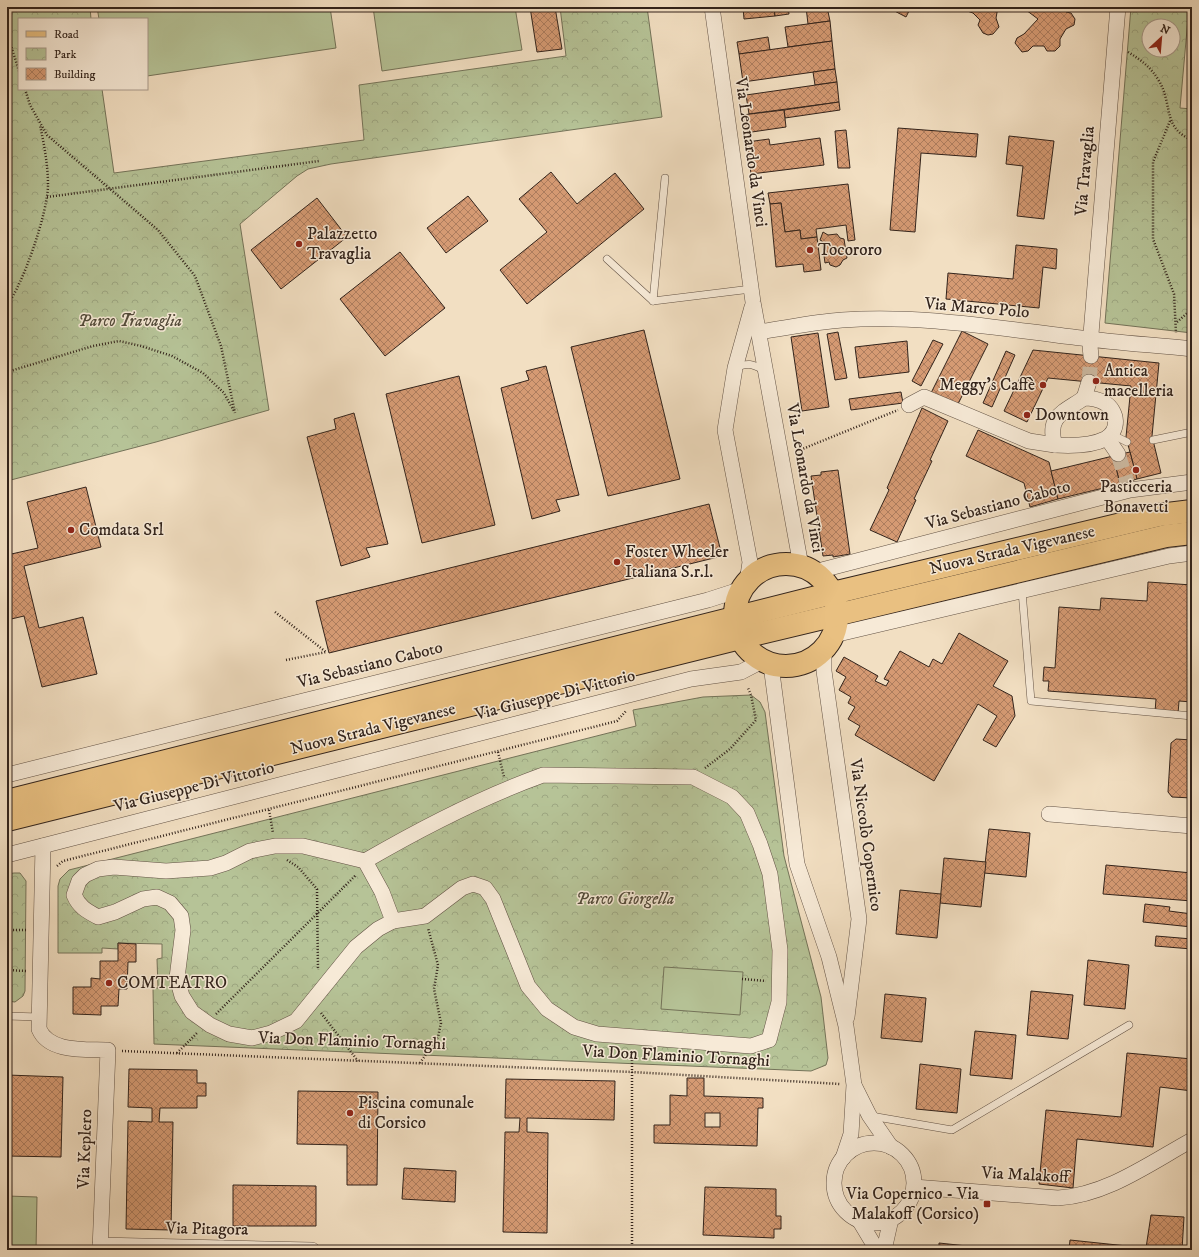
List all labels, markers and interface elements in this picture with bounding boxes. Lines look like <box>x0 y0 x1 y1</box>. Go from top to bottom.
legend <box>18 18 148 90</box>
north arrow <box>1141 18 1181 58</box>
text: N <box>1158 22 1172 38</box>
text: Road <box>54 27 79 42</box>
text: Park <box>54 47 76 62</box>
text: Building <box>54 67 95 82</box>
street label: Via Leonardo da Vinci <box>729 75 772 228</box>
street label: Via Travaglia <box>1070 124 1100 218</box>
place label: Palazzetto Travaglia <box>307 223 377 265</box>
marker: Palazzetto Travaglia <box>294 239 304 249</box>
place label: Tocororo <box>818 239 882 261</box>
marker: Tocororo <box>805 245 815 255</box>
street label: Via Marco Polo <box>923 292 1030 324</box>
park label: Parco Travaglia <box>78 310 182 332</box>
place label: Antica macelleria <box>1104 360 1174 402</box>
place label: Meggy's Caffè <box>939 374 1035 396</box>
marker: Antica macelleria <box>1091 376 1101 386</box>
marker: Meggy's Caffè <box>1038 380 1048 390</box>
street label: Via Leonardo da Vinci <box>781 401 829 554</box>
place label: Downtown <box>1035 404 1109 426</box>
marker: Downtown <box>1022 410 1032 420</box>
marker: Pasticceria Bonavetti <box>1131 465 1141 475</box>
street label: Via Sebastiano Caboto <box>922 475 1073 535</box>
place label: Pasticceria Bonavetti <box>1100 476 1173 518</box>
place label: Comdata Srl <box>79 519 164 541</box>
street label: Nuova Strada Vigevanese <box>927 520 1097 580</box>
marker: Comdata Srl <box>66 525 76 535</box>
place label: Foster Wheeler Italiana S.r.l. <box>625 541 729 583</box>
marker: Foster Wheeler Italiana S.r.l. <box>612 557 622 567</box>
street label: Via Sebastiano Caboto <box>294 636 445 694</box>
street label: Via Giuseppe Di Vittorio <box>472 664 637 726</box>
street label: Nuova Strada Vigevanese <box>288 698 458 760</box>
street label: Via Giuseppe Di Vittorio <box>111 756 276 818</box>
street label: Via Niccolò Copernico <box>844 756 888 913</box>
park label: Parco Giorgella <box>576 888 674 910</box>
place label: COMTEATRO <box>117 972 227 994</box>
marker: COMTEATRO <box>104 978 114 988</box>
street label: Via Don Flaminio Tornaghi <box>257 1027 446 1055</box>
street label: Via Don Flaminio Tornaghi <box>581 1040 770 1072</box>
place label: Piscina comunale di Corsico <box>358 1092 474 1134</box>
marker: Piscina comunale di Corsico <box>345 1108 355 1118</box>
street label: Via Keplero <box>73 1109 97 1190</box>
street label: Via Malakoff <box>980 1162 1073 1188</box>
place label: Via Copernico - Via Malakoff (Corsico) <box>845 1183 980 1225</box>
marker: Via Copernico - Via Malakoff (Corsico) <box>982 1199 992 1209</box>
street label: Via Pitagora <box>164 1217 249 1241</box>

